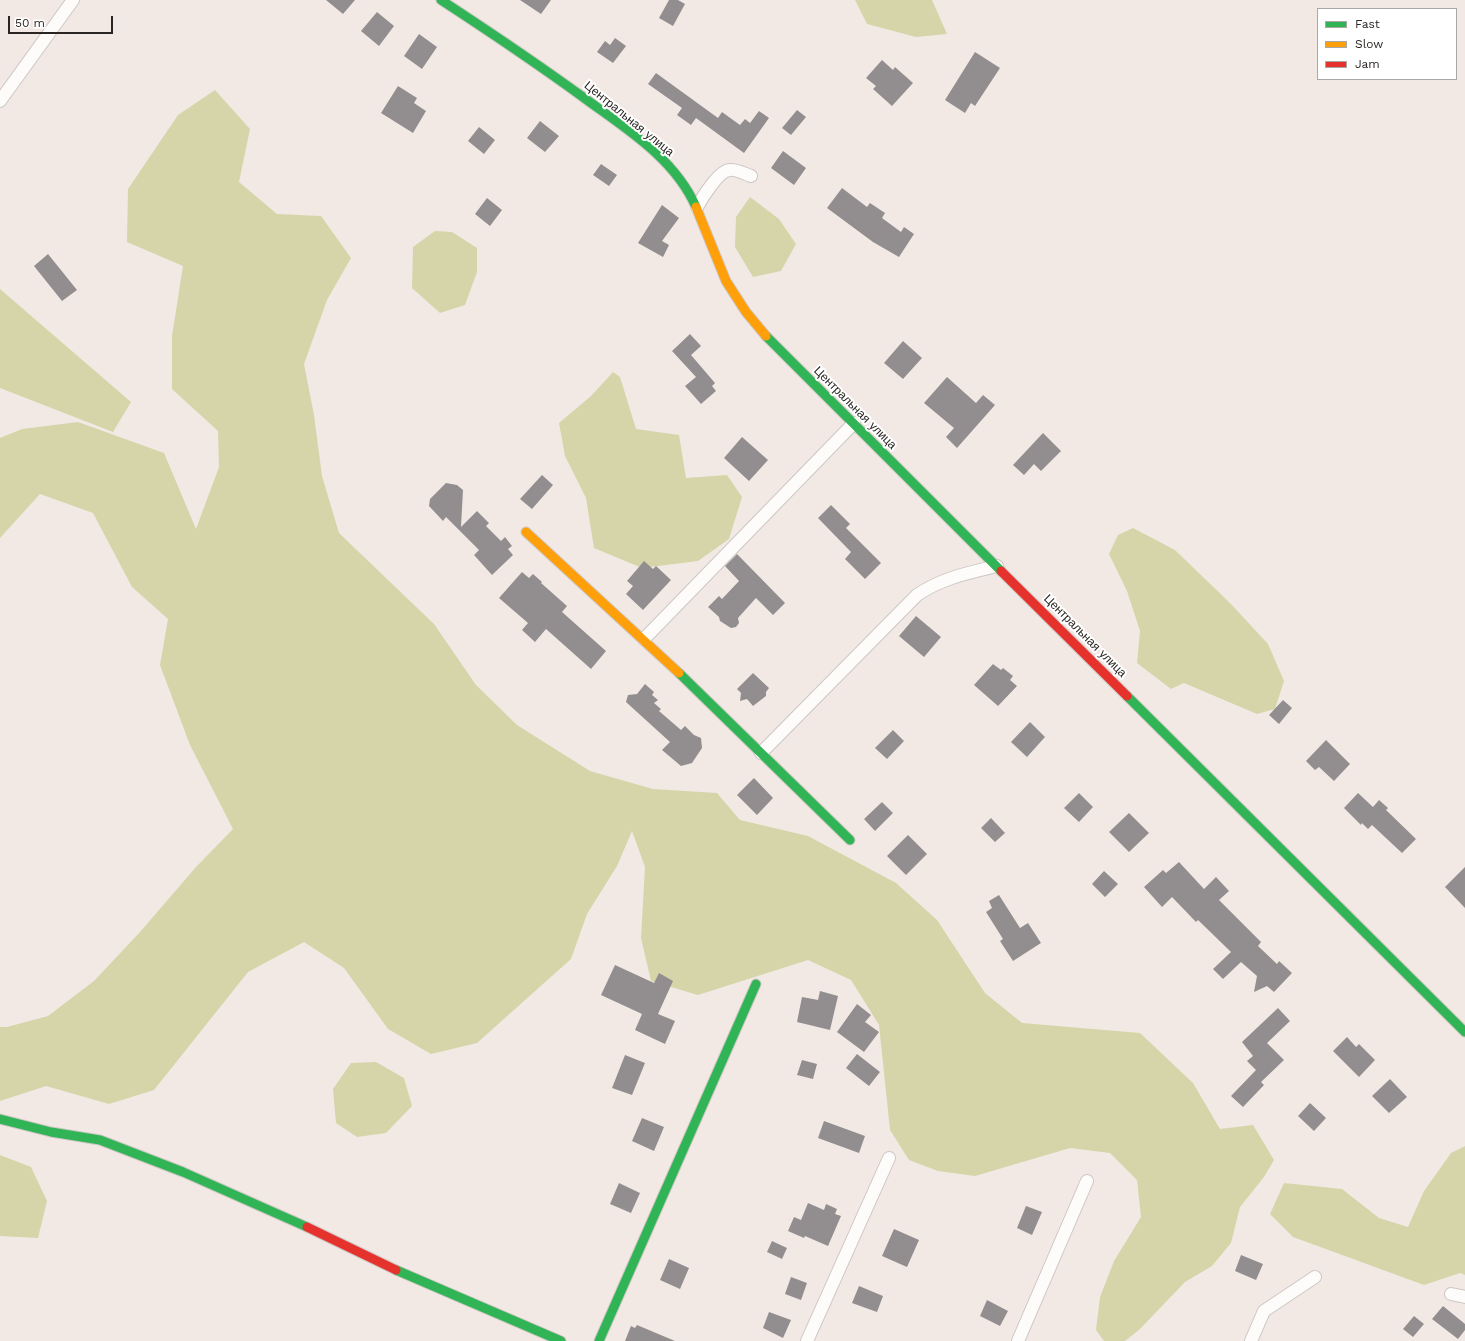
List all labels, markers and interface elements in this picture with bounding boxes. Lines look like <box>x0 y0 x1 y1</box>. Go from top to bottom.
scale bar <box>10 8 115 34</box>
legend <box>1317 8 1457 80</box>
text: 50 m <box>15 16 45 30</box>
text: Fast <box>1355 17 1380 31</box>
text: Slow <box>1355 37 1383 51</box>
text: Jam <box>1355 57 1380 71</box>
street label: Центральная улица <box>581 78 677 160</box>
street label: Центральная улица <box>811 364 899 452</box>
street label: Центральная улица <box>1041 592 1129 680</box>

